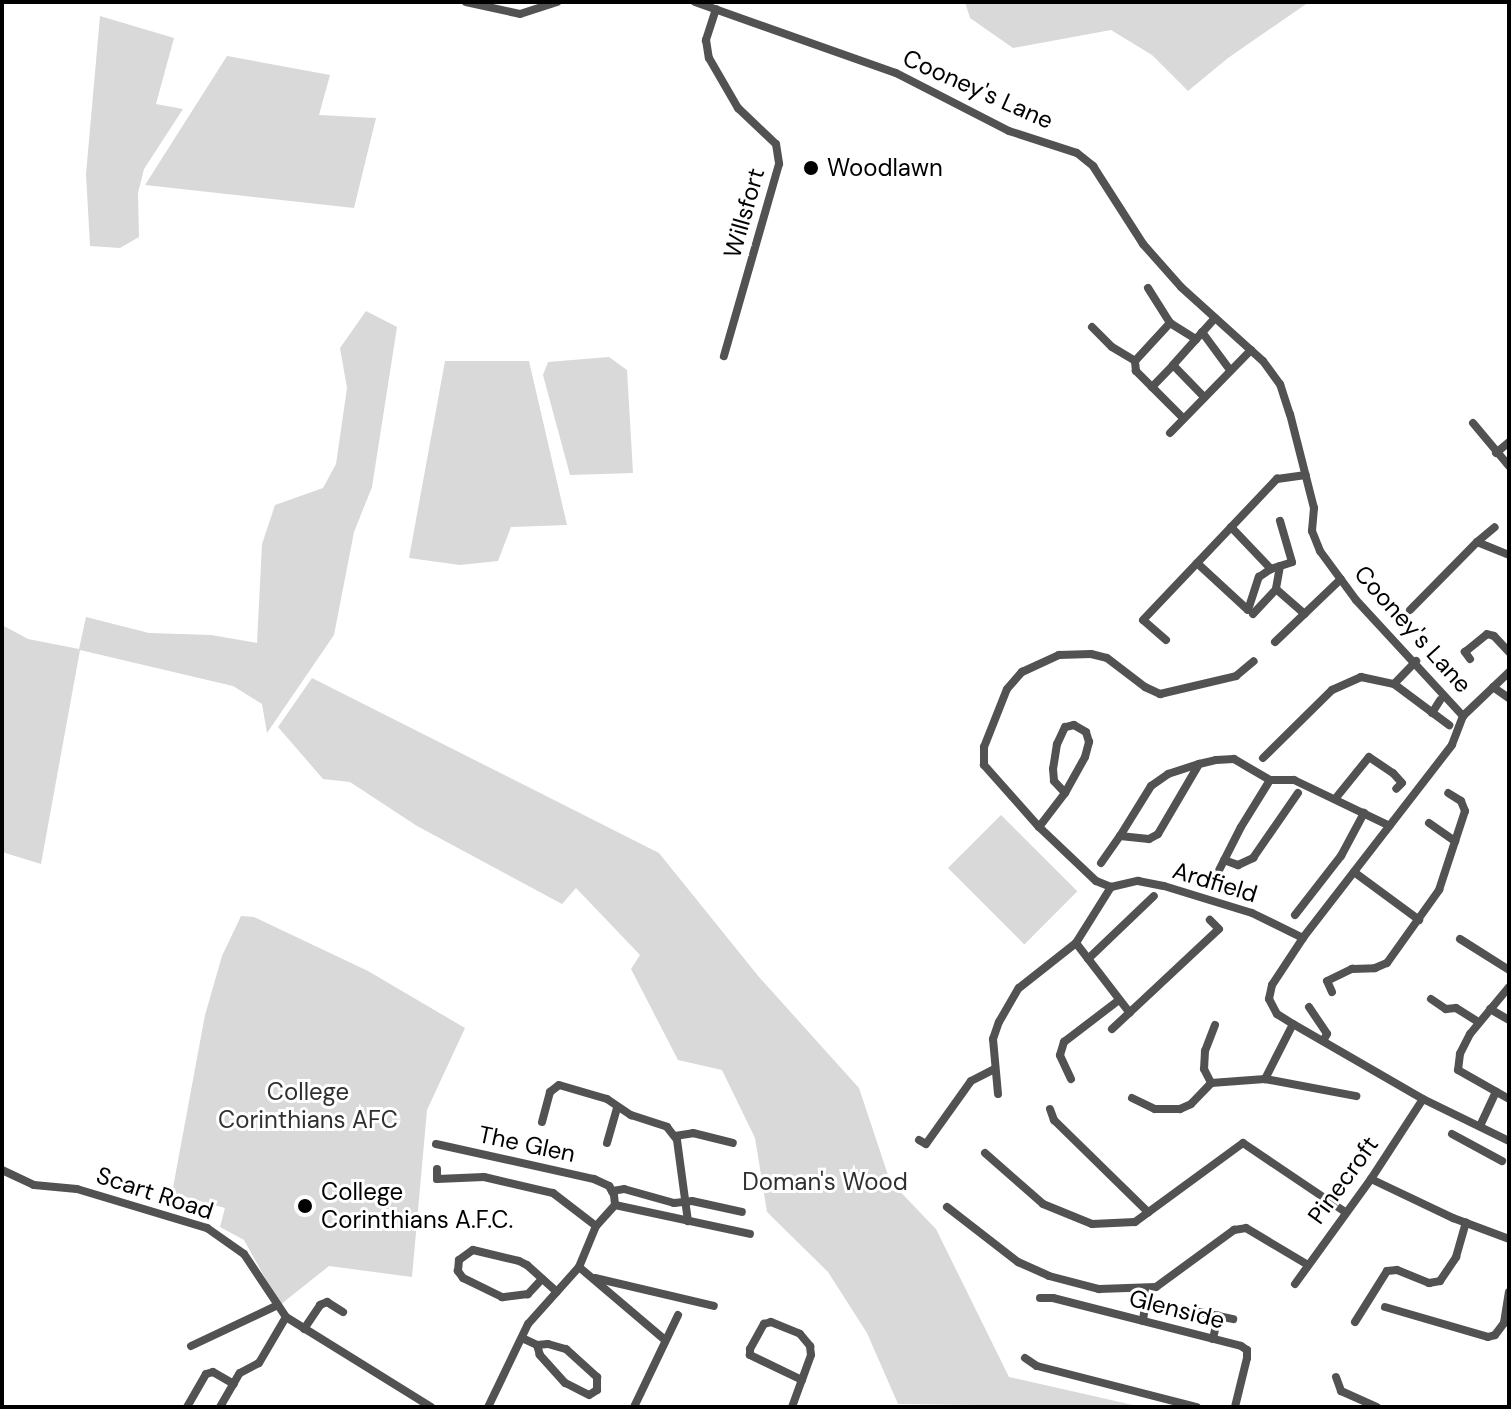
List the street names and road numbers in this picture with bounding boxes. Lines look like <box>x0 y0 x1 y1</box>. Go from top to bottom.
street label: Cooney's Lane <box>898 43 1058 135</box>
street label: Willsfort <box>717 165 771 261</box>
street label: Cooney's Lane <box>1348 559 1478 699</box>
street label: Ardfield <box>1169 856 1261 908</box>
street label: The Glen <box>476 1120 578 1168</box>
street label: Pinecroft <box>1302 1131 1384 1229</box>
street label: Scart Road <box>93 1161 217 1225</box>
street label: Glenside <box>1126 1283 1228 1335</box>

